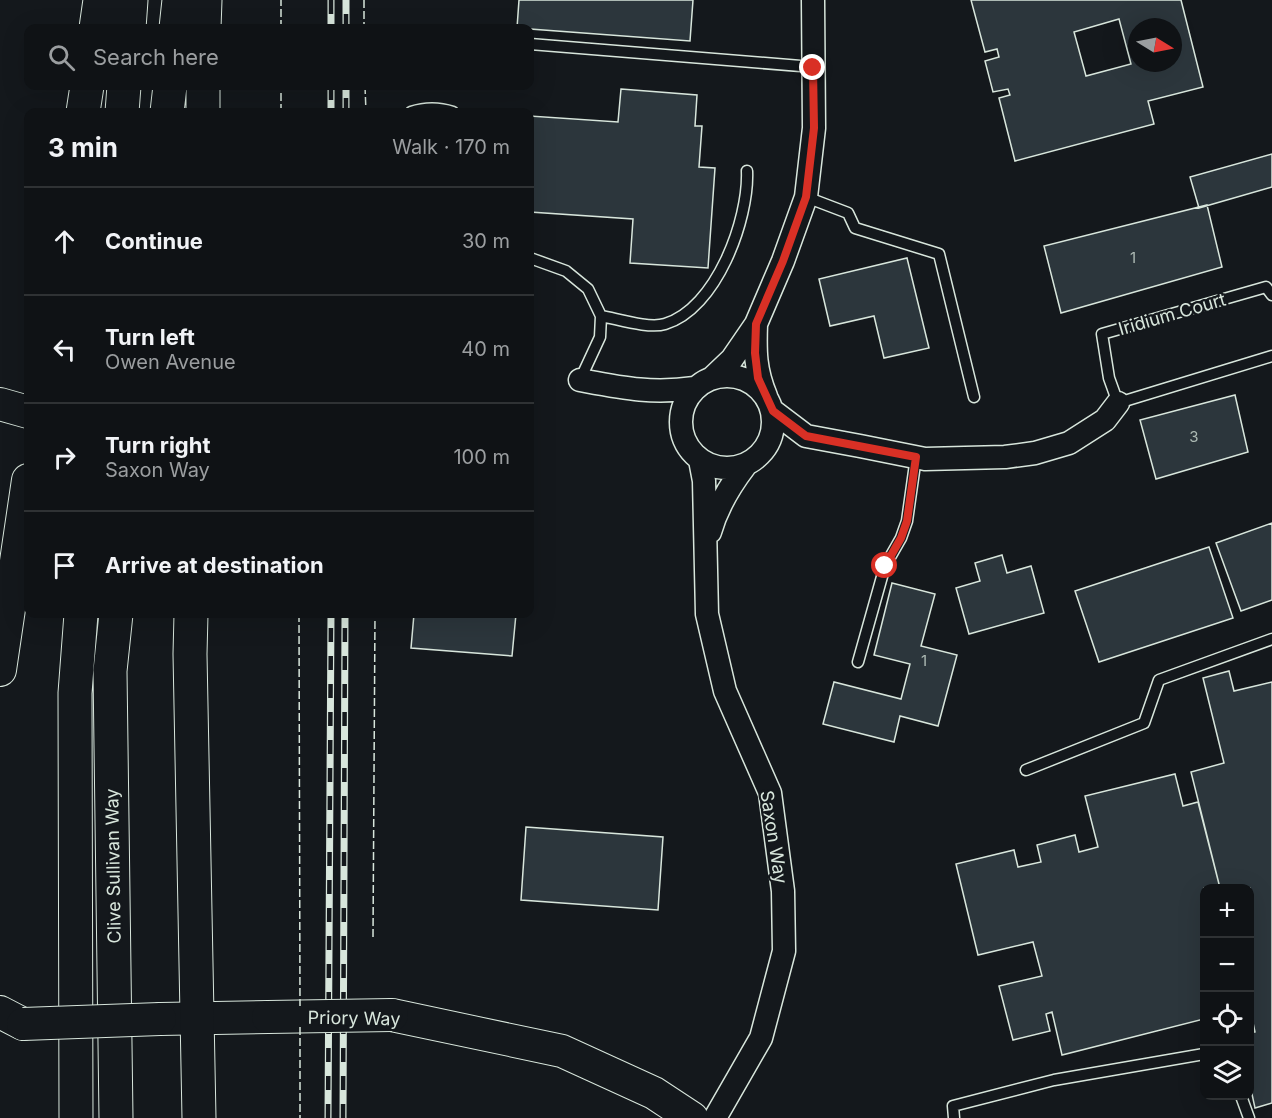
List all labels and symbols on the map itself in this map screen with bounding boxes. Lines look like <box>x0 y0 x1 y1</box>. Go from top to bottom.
north arrow <box>1128 18 1182 72</box>
route end <box>799 54 825 80</box>
house number: 1 <box>1130 248 1136 267</box>
street label: Iridium Court <box>1116 289 1228 339</box>
house number: 3 <box>1189 427 1199 446</box>
route start <box>871 552 897 578</box>
house number: 1 <box>921 651 927 670</box>
street label: Clive Sullivan Way <box>101 788 125 944</box>
street label: Saxon Way <box>756 789 792 885</box>
street label: Priory Way <box>307 1007 401 1029</box>

